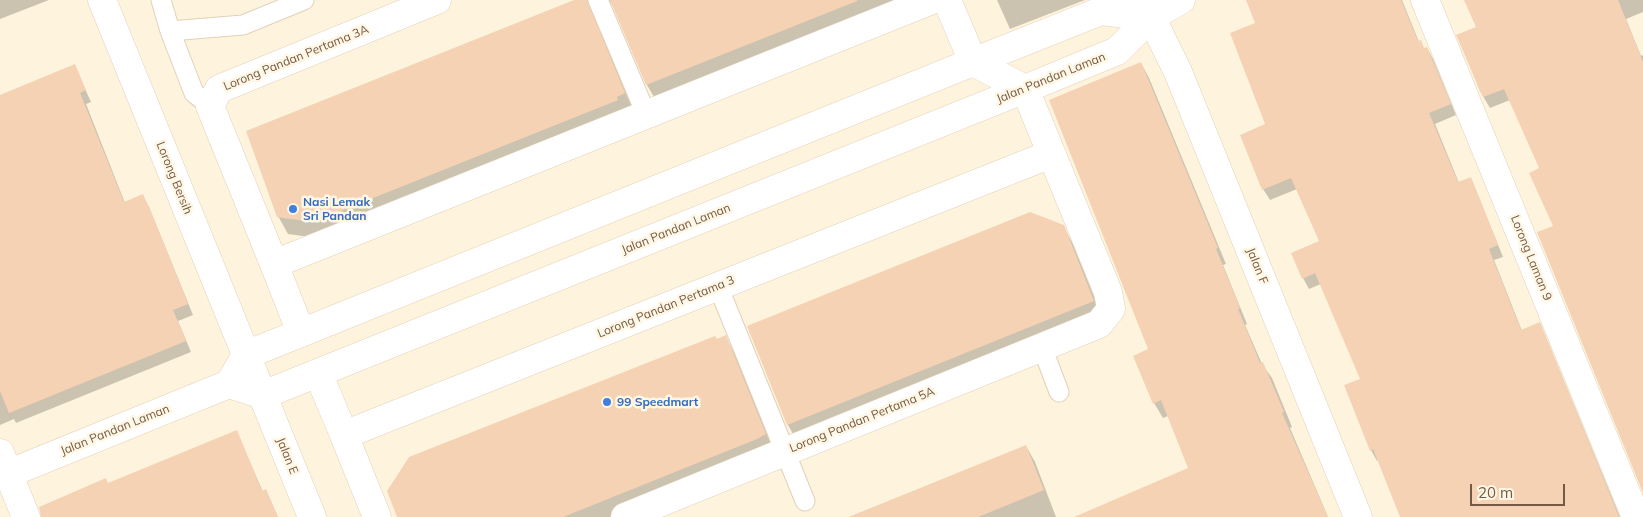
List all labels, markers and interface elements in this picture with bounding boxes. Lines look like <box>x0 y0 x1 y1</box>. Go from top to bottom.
street label: Lorong Pandan Pertama 3A <box>221 22 371 94</box>
street label: Jalan Pandan Laman <box>994 50 1108 106</box>
street label: Lorong Bersih <box>153 140 195 216</box>
place label: Nasi Lemak Sri Pandan <box>303 195 370 223</box>
street label: Jalan Pandan Laman <box>619 201 733 257</box>
marker: Nasi Lemak Sri Pandan <box>287 203 299 215</box>
street label: Lorong Laman 9 <box>1507 213 1555 303</box>
street label: Jalan F <box>1243 246 1271 286</box>
street label: Lorong Pandan Pertama 3 <box>595 273 737 341</box>
street label: Lorong Pandan Pertama 5A <box>787 384 937 456</box>
place label: 99 Speedmart <box>617 395 698 409</box>
marker: 99 Speedmart <box>601 396 613 408</box>
street label: Jalan Pandan Laman <box>58 402 172 458</box>
street label: Jalan E <box>273 435 301 477</box>
scale bar <box>1473 474 1568 506</box>
text: 20 m <box>1478 483 1513 502</box>

